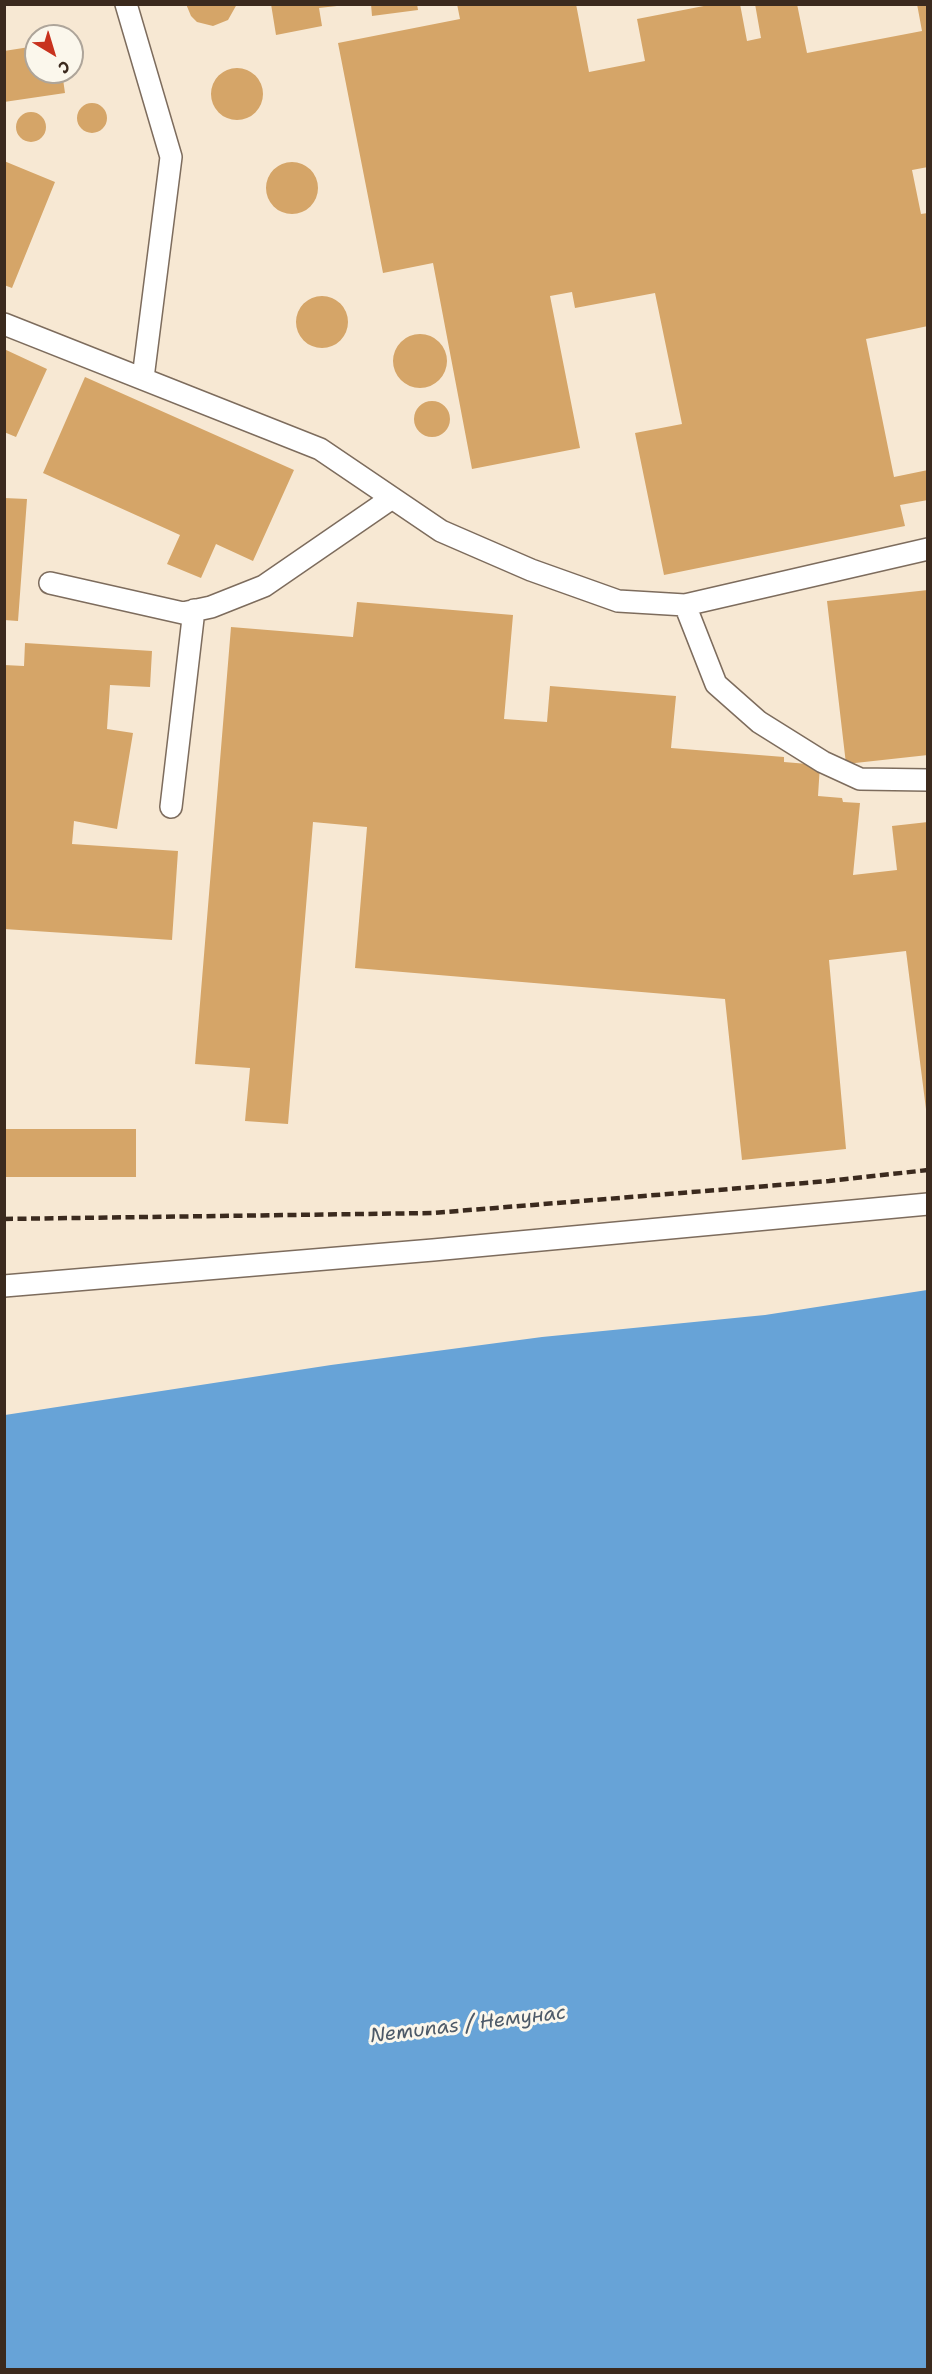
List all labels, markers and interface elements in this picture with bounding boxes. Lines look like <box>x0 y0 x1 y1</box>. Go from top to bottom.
north arrow <box>24 24 84 84</box>
text: С <box>54 56 75 78</box>
water label: Nemunas / Немунас <box>369 2001 567 2049</box>

